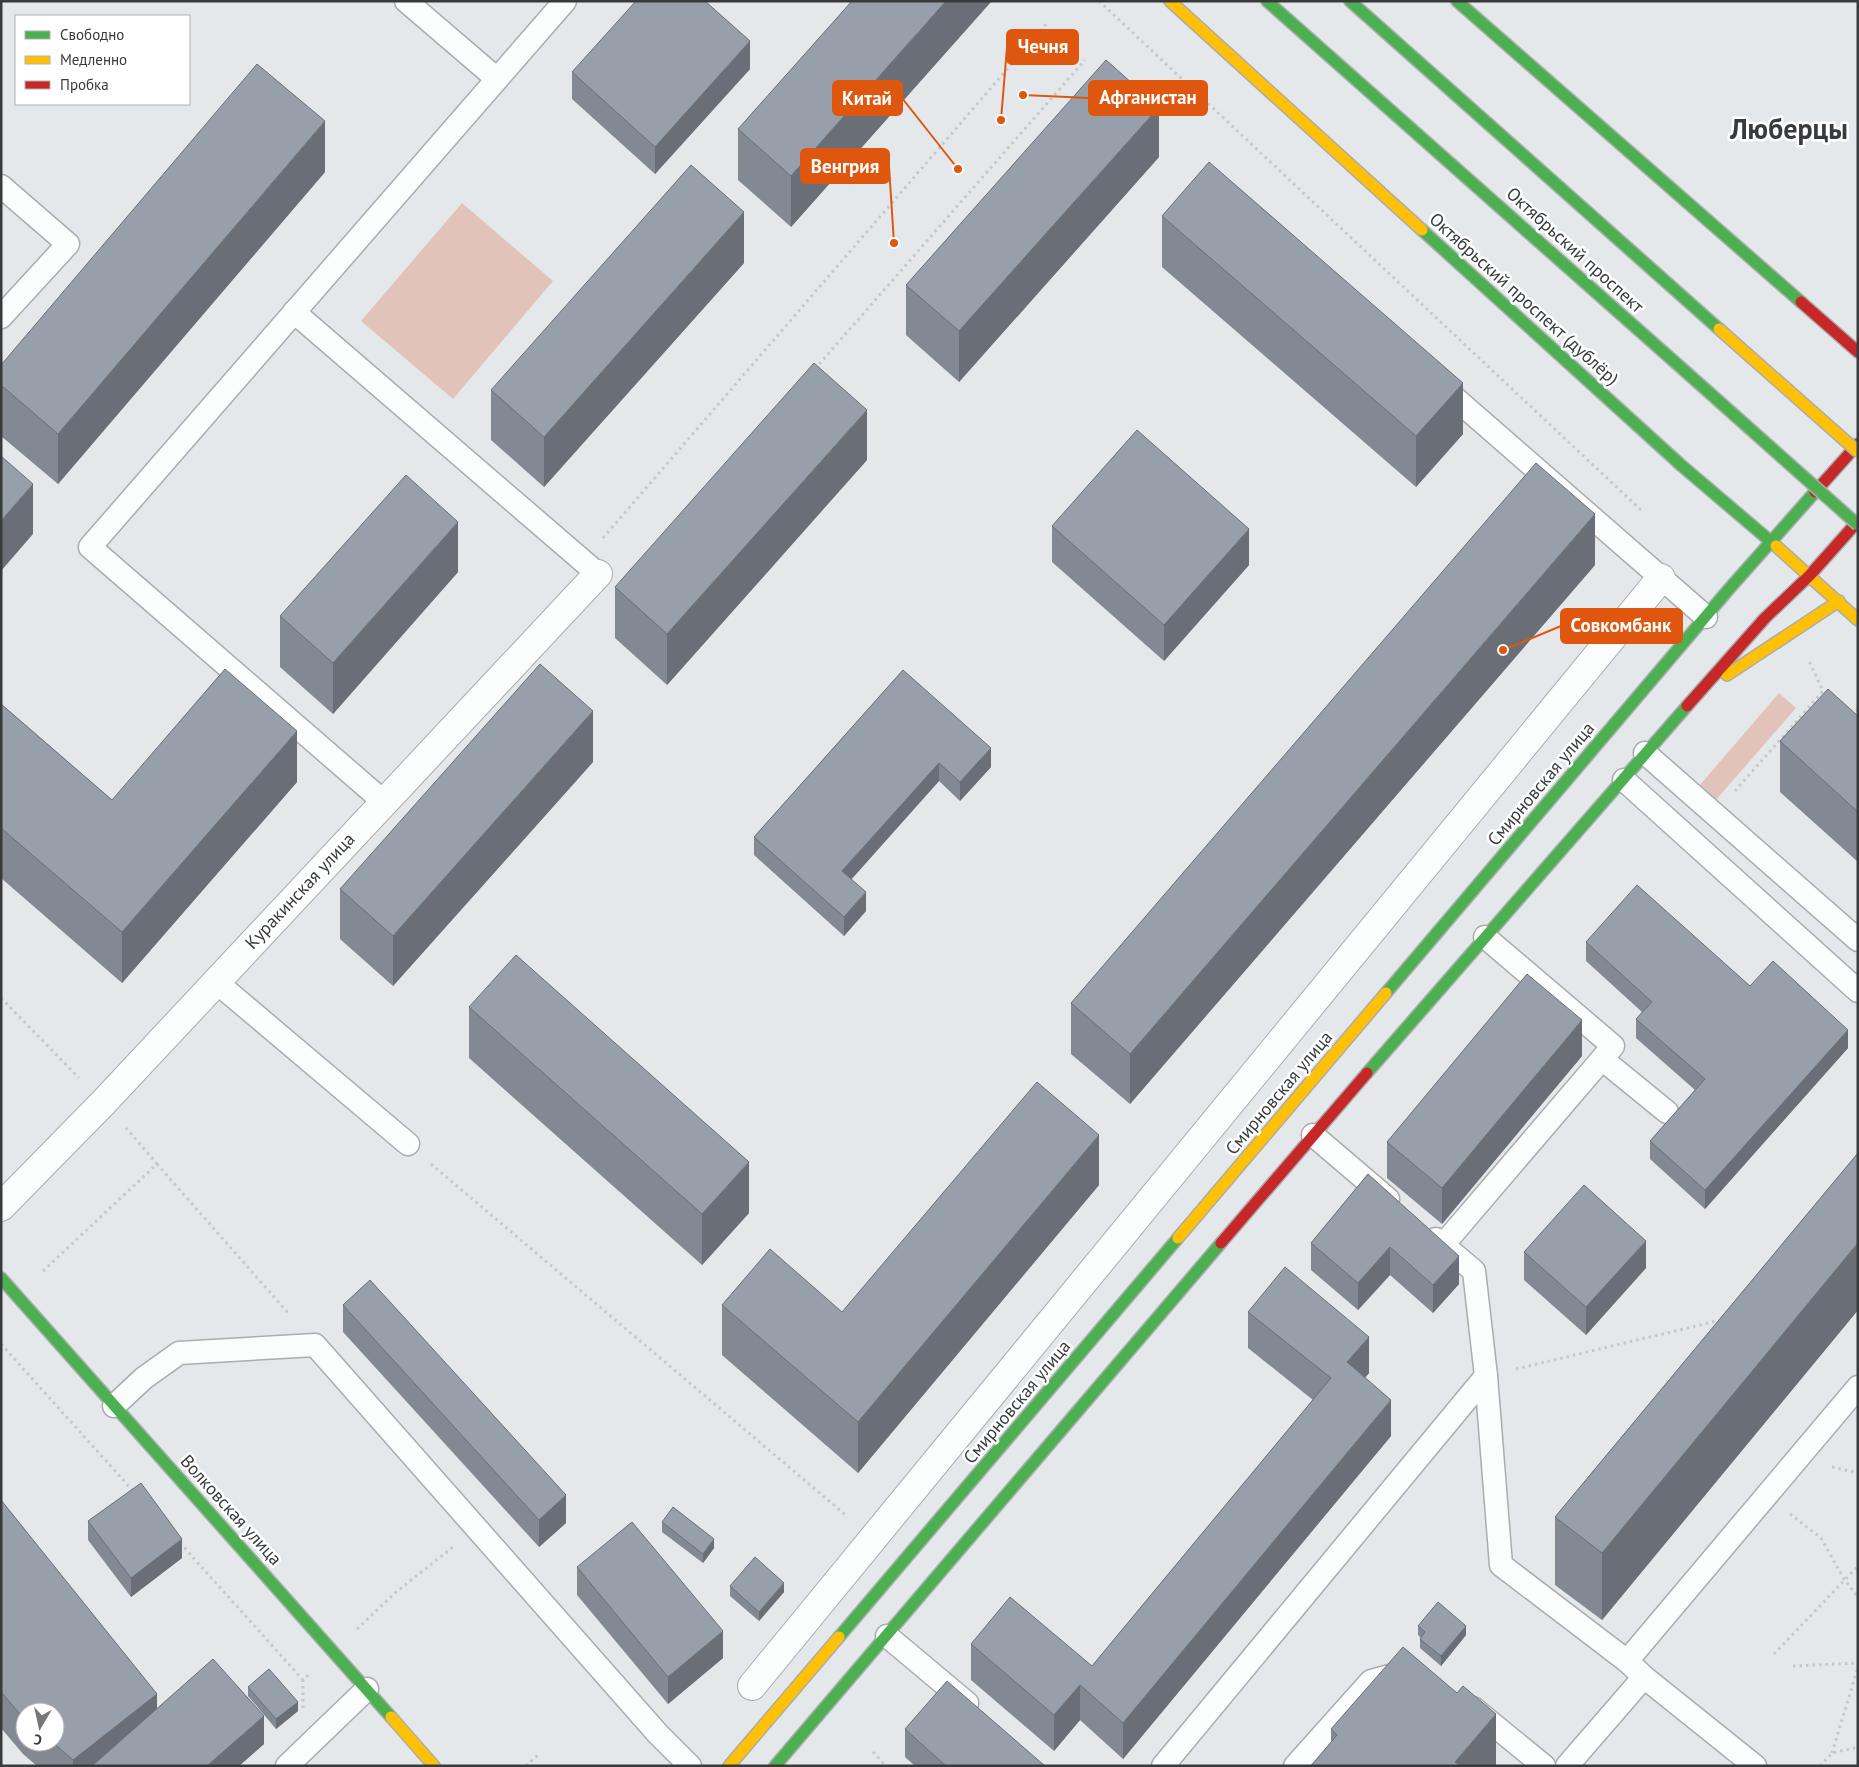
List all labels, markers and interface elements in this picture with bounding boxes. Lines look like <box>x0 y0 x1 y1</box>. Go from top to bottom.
legend <box>15 15 190 105</box>
text: Свободно <box>60 25 124 44</box>
callout: Чечня <box>1007 30 1078 64</box>
text: Чечня <box>1018 34 1068 58</box>
text: Медленно <box>60 50 127 69</box>
text: Пробка <box>60 75 109 94</box>
callout: Китай <box>833 81 902 115</box>
callout: Афганистан <box>1089 81 1207 115</box>
text: Афганистан <box>1099 85 1197 109</box>
text: Китай <box>842 86 892 110</box>
district label: Люберцы <box>1729 110 1848 147</box>
callout: Венгрия <box>801 149 889 183</box>
text: Венгрия <box>811 154 879 178</box>
street label: Октябрьский проспект <box>1502 182 1649 318</box>
street label: Октябрьский проспект (дублёр) <box>1425 207 1624 390</box>
callout: Совкомбанк <box>1561 609 1682 643</box>
text: Совкомбанк <box>1571 613 1672 637</box>
street label: Смирновская улица <box>1482 717 1599 850</box>
street label: Куракинская улица <box>240 828 360 954</box>
street label: Смирновская улица <box>1220 1026 1337 1159</box>
street label: Смирновская улица <box>958 1335 1075 1468</box>
street label: Волковская улица <box>176 1450 287 1570</box>
north arrow <box>15 1702 65 1752</box>
text: С <box>33 1730 43 1749</box>

